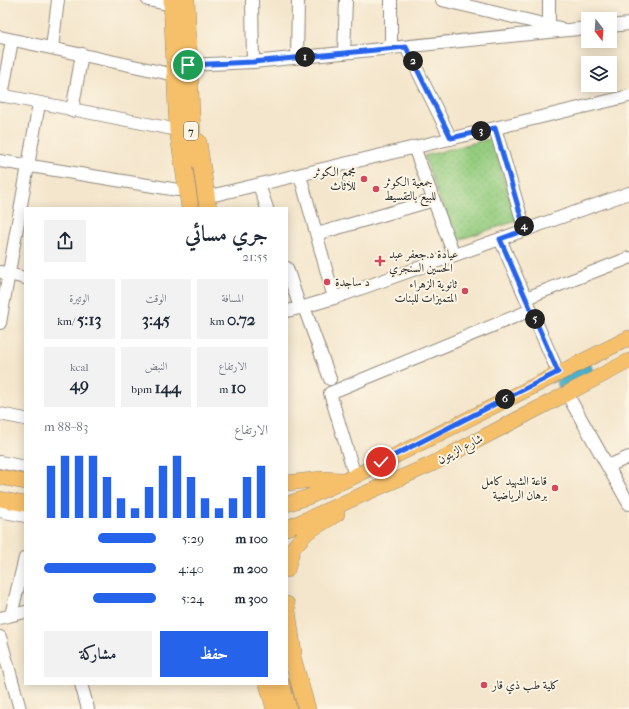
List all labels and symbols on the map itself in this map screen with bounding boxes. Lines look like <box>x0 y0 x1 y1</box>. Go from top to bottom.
north arrow <box>581 12 617 48</box>
pin: 1 <box>295 47 315 67</box>
pin <box>171 48 205 82</box>
pin: 2 <box>403 51 423 71</box>
pin: 3 <box>471 121 491 141</box>
road number: 7 <box>184 122 198 140</box>
place label: مجمع الكوثر للاثاث <box>311 165 356 193</box>
marker: مجمع الكوثر للاثاث <box>359 174 369 184</box>
place label: جمعية الكوثر للبيع بالتقسيط <box>382 175 436 207</box>
marker: جمعية الكوثر للبيع بالتقسيط <box>371 184 381 194</box>
pin: 4 <box>514 216 534 236</box>
place label: عيادة د.جعفر عبد الحسين السنجري <box>389 247 459 278</box>
marker: عيادة د.جعفر عبد الحسين السنجري <box>374 255 386 267</box>
place label: د ساجدة <box>335 275 370 289</box>
marker: د ساجدة <box>322 277 332 287</box>
place label: ثانوية الزهراء المتميزات للبنات <box>395 277 458 305</box>
marker: ثانوية الزهراء المتميزات للبنات <box>460 286 470 296</box>
pin: 5 <box>525 309 545 329</box>
pin: 6 <box>495 389 515 409</box>
street label: شارع الزيتون <box>435 431 487 470</box>
pin <box>364 445 398 479</box>
place label: قاعة الشهيد كامل برهان الرياضية <box>481 474 547 503</box>
marker: قاعة الشهيد كامل برهان الرياضية <box>550 483 560 493</box>
place label: كلية طب ذي قار <box>491 678 560 695</box>
marker: كلية طب ذي قار <box>479 680 489 690</box>

